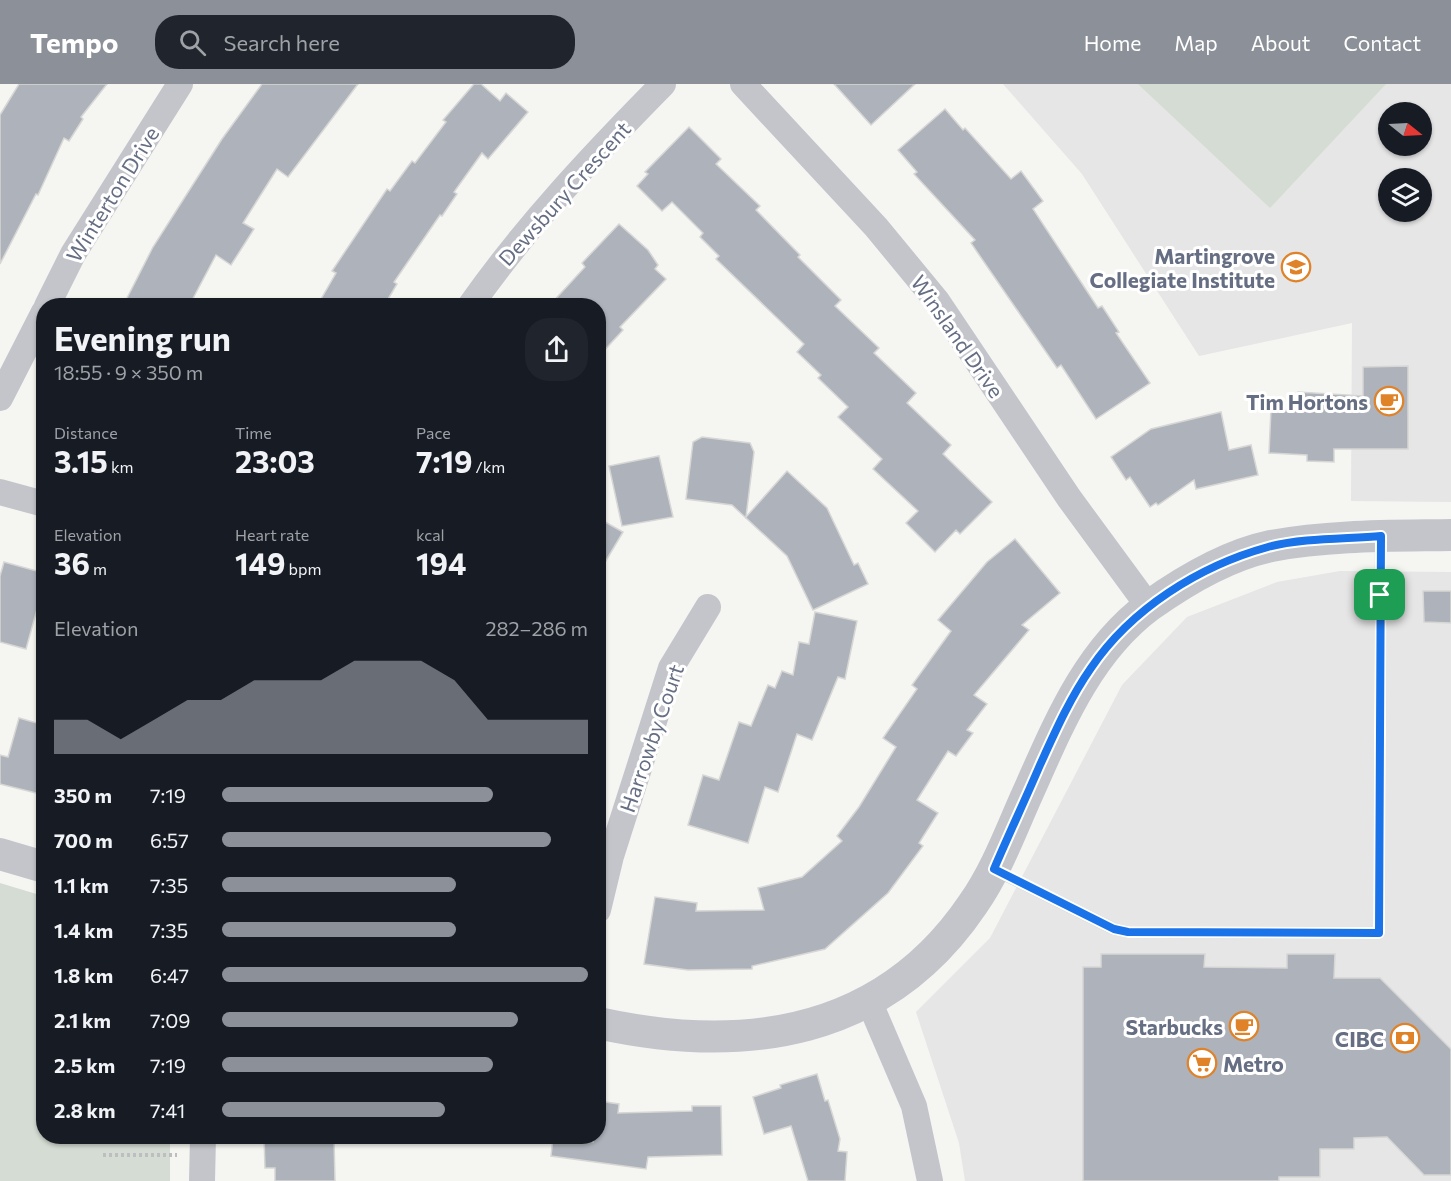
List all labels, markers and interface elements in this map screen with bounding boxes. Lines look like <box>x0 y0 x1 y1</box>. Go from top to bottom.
search box <box>155 15 575 69</box>
text: Tempo <box>30 25 119 59</box>
icon: search <box>176 26 209 59</box>
text: Search here <box>224 29 340 56</box>
text: Home <box>1084 30 1141 55</box>
text: Map <box>1174 30 1218 55</box>
text: About <box>1251 30 1310 55</box>
text: Contact <box>1343 30 1421 55</box>
north arrow <box>1378 102 1432 156</box>
map controls <box>1378 102 1432 222</box>
street label: Dewsbury Crescent <box>493 116 635 270</box>
street label: Winterton Drive <box>60 122 164 266</box>
button: layers <box>1378 168 1432 222</box>
place label: Martingrove Collegiate Institute <box>1089 243 1275 292</box>
school or university icon: Martingrove Collegiate Institute <box>1280 251 1312 283</box>
street label: Winsland Drive <box>907 270 1009 402</box>
text: Evening run <box>54 317 231 358</box>
button: share <box>525 318 588 381</box>
text: 18:55 · 9 × 350 m <box>54 360 203 384</box>
cafe icon: Tim Hortons <box>1373 385 1405 417</box>
place label: Tim Hortons <box>1246 389 1368 414</box>
text: Distance <box>54 423 118 442</box>
text: Time <box>235 423 272 442</box>
text: Pace <box>416 423 451 442</box>
text: 3.15 <box>54 442 108 479</box>
text: 23:03 <box>235 442 315 479</box>
text: 7:19 <box>416 442 473 479</box>
text: km <box>108 457 134 476</box>
text: /km <box>473 457 505 476</box>
text: Elevation <box>54 525 122 544</box>
text: Heart rate <box>235 525 309 544</box>
text: kcal <box>416 525 445 544</box>
text: 36 <box>54 544 90 581</box>
text: 149 <box>235 544 286 581</box>
text: 194 <box>416 544 467 581</box>
text: m <box>90 559 107 578</box>
text: bpm <box>286 559 321 578</box>
pin <box>1354 569 1405 620</box>
icon: arrive <box>1363 578 1396 611</box>
text: Elevation <box>54 616 139 640</box>
text: 282–286 m <box>485 616 588 640</box>
street label: Harrowby Court <box>614 661 688 815</box>
text: 350 m <box>54 783 112 807</box>
text: 7:19 <box>150 783 186 807</box>
text: 700 m <box>54 828 113 852</box>
text: 6:57 <box>150 828 189 852</box>
text: 1.1 km <box>54 873 109 897</box>
text: 7:35 <box>150 873 188 897</box>
text: 1.4 km <box>54 918 113 942</box>
text: 7:35 <box>150 918 188 942</box>
text: 1.8 km <box>54 963 113 987</box>
text: 6:47 <box>150 963 189 987</box>
text: 2.1 km <box>54 1008 111 1032</box>
text: 7:09 <box>150 1008 190 1032</box>
cafe icon: Starbucks <box>1228 1010 1260 1042</box>
place label: Starbucks <box>1126 1014 1223 1039</box>
bank icon: CIBC <box>1389 1022 1421 1054</box>
place label: CIBC <box>1335 1026 1384 1051</box>
supermarket icon: Metro <box>1186 1047 1218 1079</box>
place label: Metro <box>1223 1051 1284 1076</box>
text: 2.5 km <box>54 1053 115 1077</box>
text: 7:19 <box>150 1053 186 1077</box>
text: 2.8 km <box>54 1098 116 1122</box>
text: 7:41 <box>150 1098 185 1122</box>

